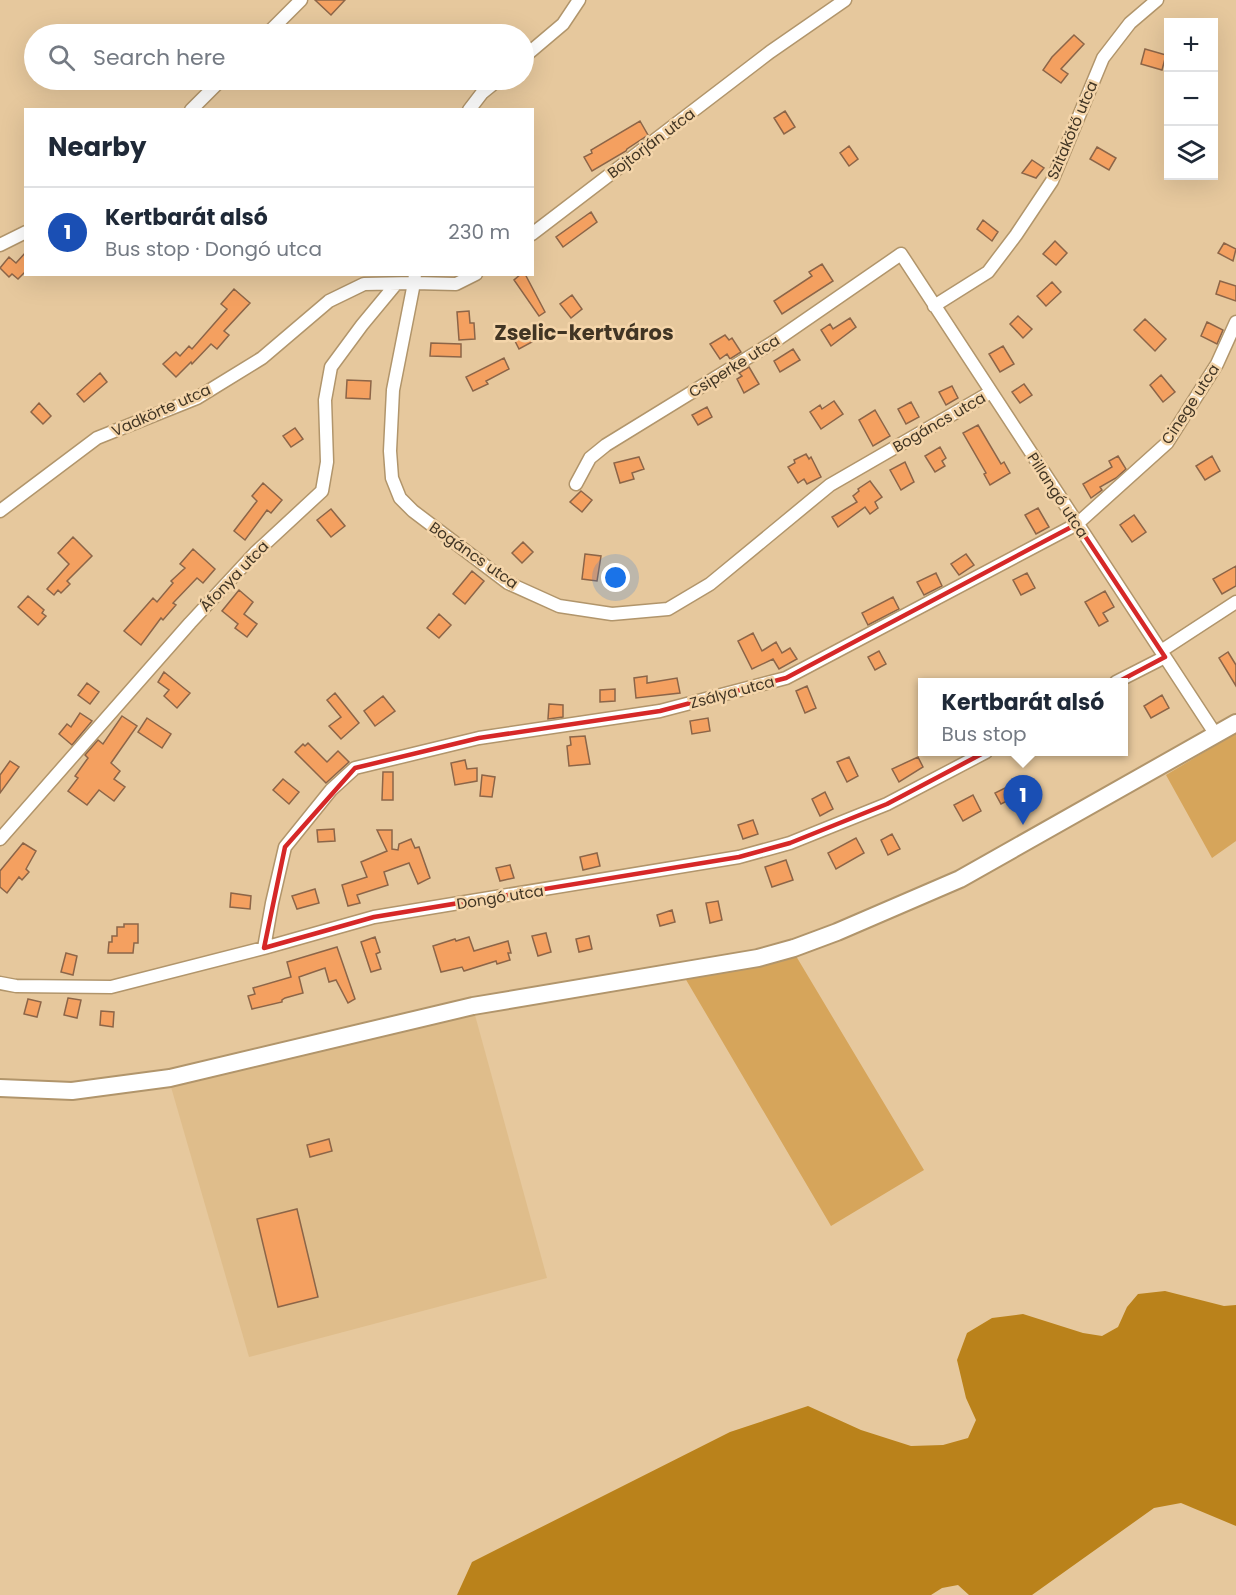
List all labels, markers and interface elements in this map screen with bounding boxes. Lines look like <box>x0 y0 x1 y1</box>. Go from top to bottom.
map controls <box>1164 18 1218 180</box>
button: + <box>1164 18 1218 72</box>
search box <box>24 24 534 90</box>
icon: search <box>45 41 78 74</box>
text: Search here <box>93 42 226 73</box>
button: − <box>1164 72 1218 126</box>
street label: Szitakötő utca <box>1042 77 1102 183</box>
street label: Bojtorján utca <box>603 103 699 183</box>
button: layers <box>1164 126 1218 180</box>
text: Nearby <box>48 129 146 165</box>
text: Kertbarát alsó <box>105 202 268 233</box>
text: 1 <box>64 218 71 246</box>
text: 230 m <box>448 218 510 246</box>
text: Bus stop · Dongó utca <box>105 235 322 263</box>
district label: Zselic-kertváros <box>494 318 674 347</box>
street label: Csiperke utca <box>685 330 783 402</box>
street label: Cinege utca <box>1156 360 1224 448</box>
street label: Vadkörte utca <box>108 379 214 441</box>
street label: Bogáncs utca <box>889 387 989 457</box>
street label: Pillangó utca <box>1023 448 1093 542</box>
street label: Bogáncs utca <box>425 517 523 593</box>
street label: Áfonya utca <box>195 536 273 616</box>
your location <box>601 563 630 592</box>
street label: Zsálya utca <box>687 671 777 713</box>
popup <box>918 678 1128 756</box>
text: Kertbarát alsó <box>942 687 1104 718</box>
text: Bus stop <box>942 720 1027 748</box>
pin: 1 <box>1004 776 1042 825</box>
street label: Dongó utca <box>455 880 545 914</box>

